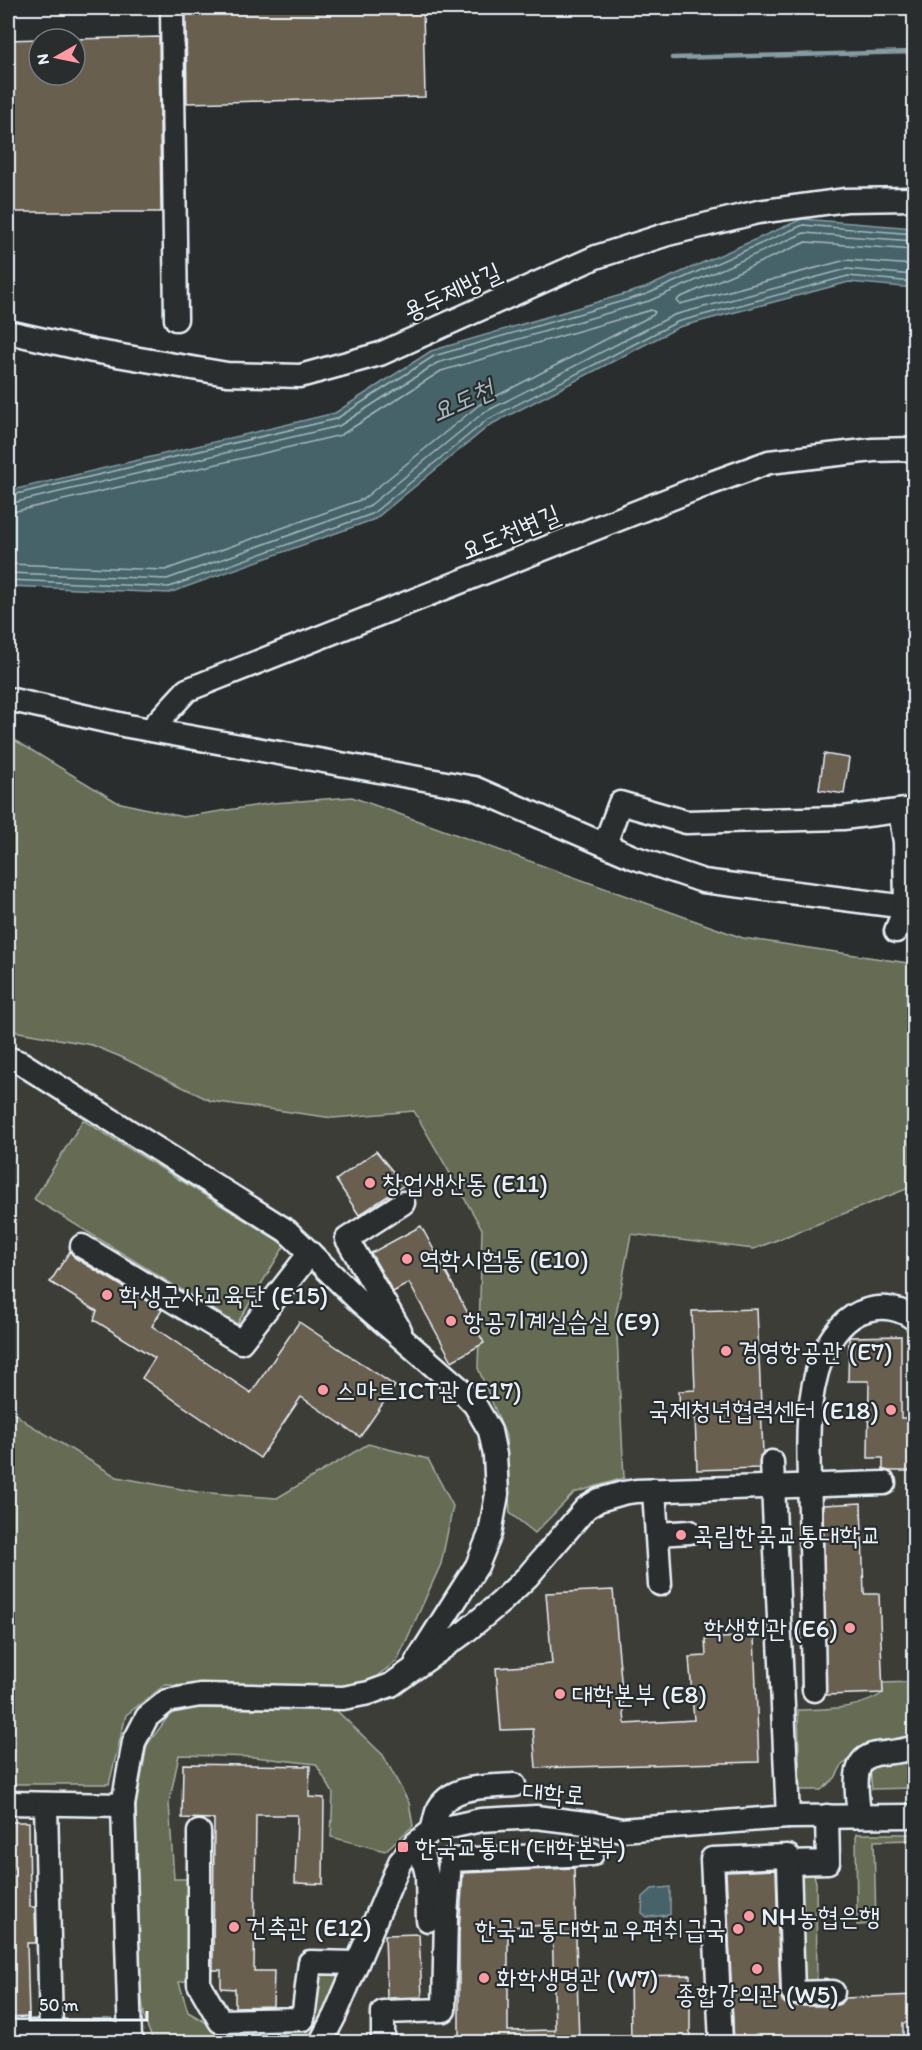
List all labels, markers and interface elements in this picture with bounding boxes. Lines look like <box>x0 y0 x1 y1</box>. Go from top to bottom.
north arrow <box>27 27 87 87</box>
text: N <box>32 52 53 66</box>
street label: 용두제방길 <box>398 255 506 327</box>
water label: 요도천 <box>426 371 501 428</box>
street label: 요도천변길 <box>456 498 565 566</box>
place label: 창업생산동 (E11) <box>382 1167 548 1199</box>
marker: 창업생산동 (E11) <box>363 1176 377 1190</box>
place label: 역학시험동 (E10) <box>419 1243 589 1275</box>
marker: 역학시험동 (E10) <box>400 1252 414 1266</box>
place label: 학생군사교육단 (E15) <box>119 1279 328 1311</box>
marker: 학생군사교육단 (E15) <box>100 1288 114 1302</box>
place label: 항공기계실습실 (E9) <box>463 1305 660 1337</box>
marker: 항공기계실습실 (E9) <box>444 1314 458 1328</box>
place label: 경영항공관 (E7) <box>738 1335 893 1367</box>
marker: 경영항공관 (E7) <box>719 1344 733 1358</box>
place label: 스마트ICT관 (E17) <box>335 1374 522 1406</box>
marker: 스마트ICT관 (E17) <box>316 1383 330 1397</box>
place label: 국제청년협력센터 (E18) <box>648 1394 879 1426</box>
marker: 국제청년협력센터 (E18) <box>884 1403 898 1417</box>
place label: 국립한국교통대학교 <box>693 1519 881 1551</box>
marker: 국립한국교통대학교 <box>674 1528 688 1542</box>
place label: 학생회관 (E6) <box>703 1612 838 1644</box>
marker: 학생회관 (E6) <box>843 1621 857 1635</box>
place label: 대학본부 (E8) <box>572 1678 707 1710</box>
marker: 대학본부 (E8) <box>553 1687 567 1701</box>
street label: 대학로 <box>522 1775 586 1811</box>
place label: 한국교통대 (대학본부) <box>415 1831 626 1863</box>
marker: 한국교통대 (대학본부) <box>396 1840 410 1854</box>
place label: NH농협은행 <box>761 1900 880 1932</box>
marker: NH농협은행 <box>742 1909 756 1923</box>
place label: 건축관 (E12) <box>246 1911 372 1943</box>
place label: 한국교통대학교우편취급국 <box>475 1913 726 1945</box>
marker: 건축관 (E12) <box>227 1920 241 1934</box>
marker: 한국교통대학교우편취급국 <box>731 1922 745 1936</box>
place label: 화학생명관 (W7) <box>496 1962 659 1994</box>
marker: 종합강의관 (W5) <box>750 1962 764 1976</box>
marker: 화학생명관 (W7) <box>477 1971 491 1985</box>
place label: 종합강의관 (W5) <box>675 1978 839 2010</box>
scale bar <box>30 1984 147 2022</box>
text: 50 m <box>39 1994 79 2016</box>

